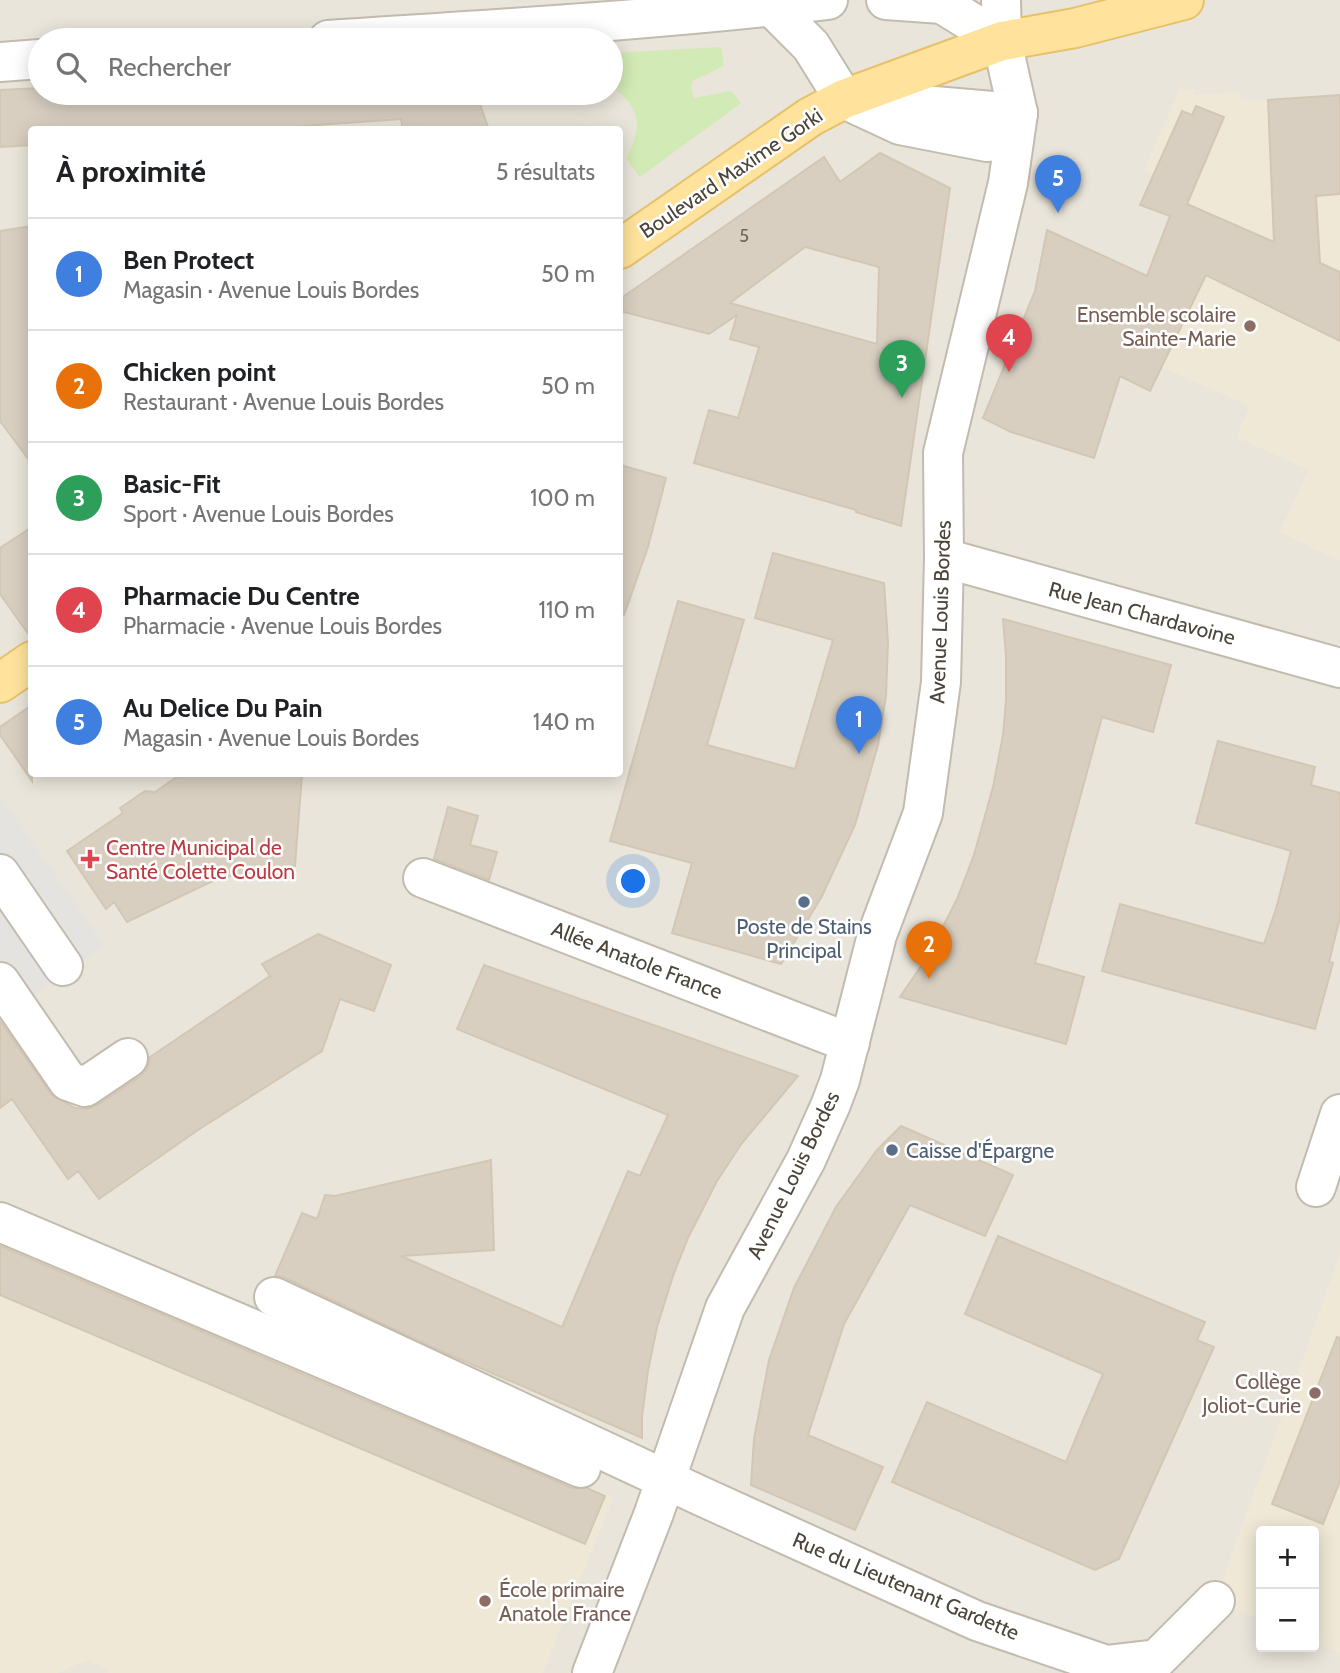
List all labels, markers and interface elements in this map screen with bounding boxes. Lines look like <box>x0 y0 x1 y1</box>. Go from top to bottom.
search box <box>28 28 623 105</box>
icon: search <box>52 48 90 86</box>
text: Rechercher <box>108 51 231 83</box>
street label: Boulevard Maxime Gorki <box>635 103 827 243</box>
text: À proximité <box>56 153 206 190</box>
pin: 5 <box>1035 155 1081 213</box>
text: 5 résultats <box>496 158 595 186</box>
house number: 5 <box>739 225 749 247</box>
text: Ben Protect <box>123 244 254 276</box>
text: 1 <box>75 260 83 288</box>
text: 50 m <box>541 260 595 288</box>
text: Magasin · Avenue Louis Bordes <box>123 276 419 304</box>
place label: Ensemble scolaire Sainte-Marie <box>1077 302 1236 351</box>
pin: 4 <box>986 314 1032 372</box>
marker: Ensemble scolaire Sainte-Marie <box>1242 318 1258 334</box>
pin: 3 <box>879 340 925 398</box>
text: Chicken point <box>123 356 276 388</box>
text: 2 <box>73 372 85 400</box>
text: 50 m <box>541 372 595 400</box>
text: Restaurant · Avenue Louis Bordes <box>123 388 444 416</box>
text: Basic-Fit <box>123 468 221 500</box>
text: 3 <box>73 484 85 512</box>
text: 100 m <box>530 484 595 512</box>
text: Sport · Avenue Louis Bordes <box>123 500 394 528</box>
street label: Avenue Louis Bordes <box>924 520 956 704</box>
street label: Rue Jean Chardavoine <box>1046 576 1238 650</box>
text: Pharmacie Du Centre <box>123 580 360 612</box>
text: 4 <box>72 596 86 624</box>
text: 110 m <box>539 596 595 624</box>
text: Pharmacie · Avenue Louis Bordes <box>123 612 442 640</box>
text: Au Delice Du Pain <box>123 692 323 724</box>
pin: 1 <box>836 696 882 754</box>
text: 5 <box>73 708 85 736</box>
text: 140 m <box>533 708 595 736</box>
text: Magasin · Avenue Louis Bordes <box>123 724 419 752</box>
place label: Centre Municipal de Santé Colette Coulon <box>106 835 295 884</box>
marker: Centre Municipal de Santé Colette Coulon <box>80 849 100 869</box>
your location <box>616 864 650 898</box>
marker: Poste de Stains Principal <box>796 894 812 910</box>
place label: Poste de Stains Principal <box>736 914 872 963</box>
street label: Allée Anatole France <box>548 916 726 1004</box>
pin: 2 <box>906 921 952 979</box>
street label: Avenue Louis Bordes <box>742 1087 845 1263</box>
place label: Caisse d'Épargne <box>906 1138 1055 1163</box>
marker: Caisse d'Épargne <box>884 1142 900 1158</box>
place label: Collège Joliot-Curie <box>1201 1369 1301 1418</box>
marker: Collège Joliot-Curie <box>1307 1385 1323 1401</box>
map controls <box>1256 1526 1319 1652</box>
button: + <box>1256 1526 1319 1589</box>
street label: Rue du Lieutenant Gardette <box>789 1527 1023 1645</box>
place label: École primaire Anatole France <box>499 1577 631 1626</box>
button: − <box>1256 1589 1319 1652</box>
marker: École primaire Anatole France <box>477 1593 493 1609</box>

